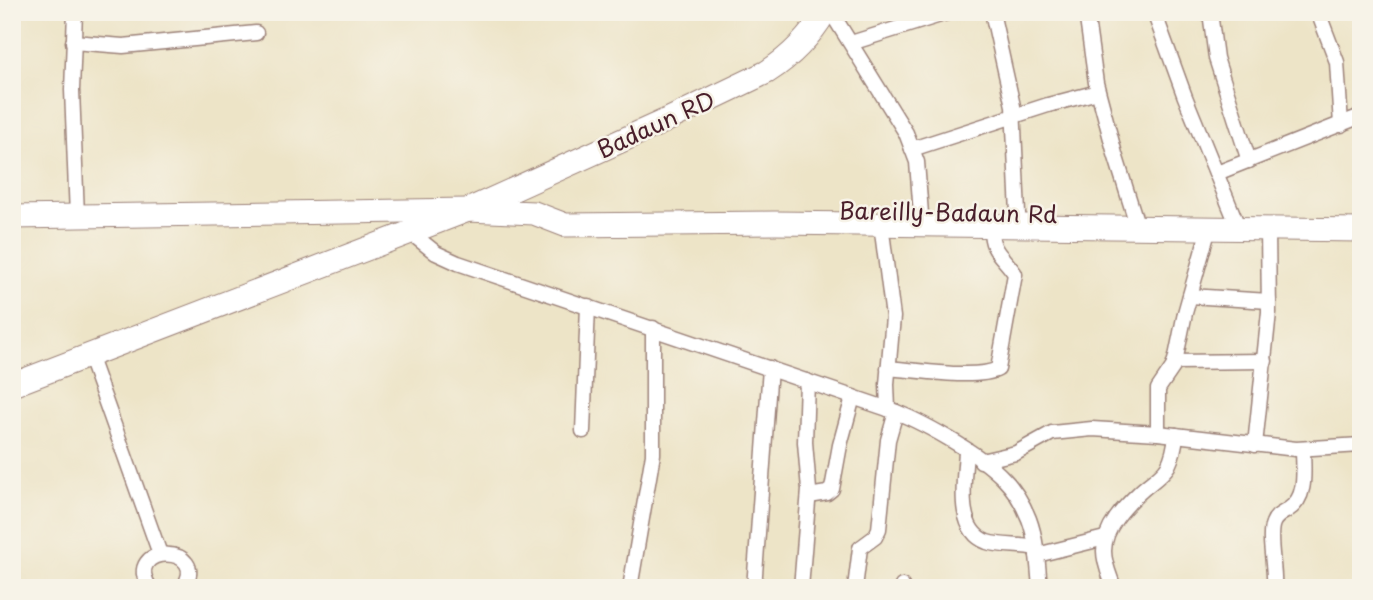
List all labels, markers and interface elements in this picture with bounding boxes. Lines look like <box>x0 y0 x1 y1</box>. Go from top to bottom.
street label: Badaun RD <box>591 81 720 166</box>
street label: Bareilly-Badaun Rd <box>839 192 1058 231</box>

